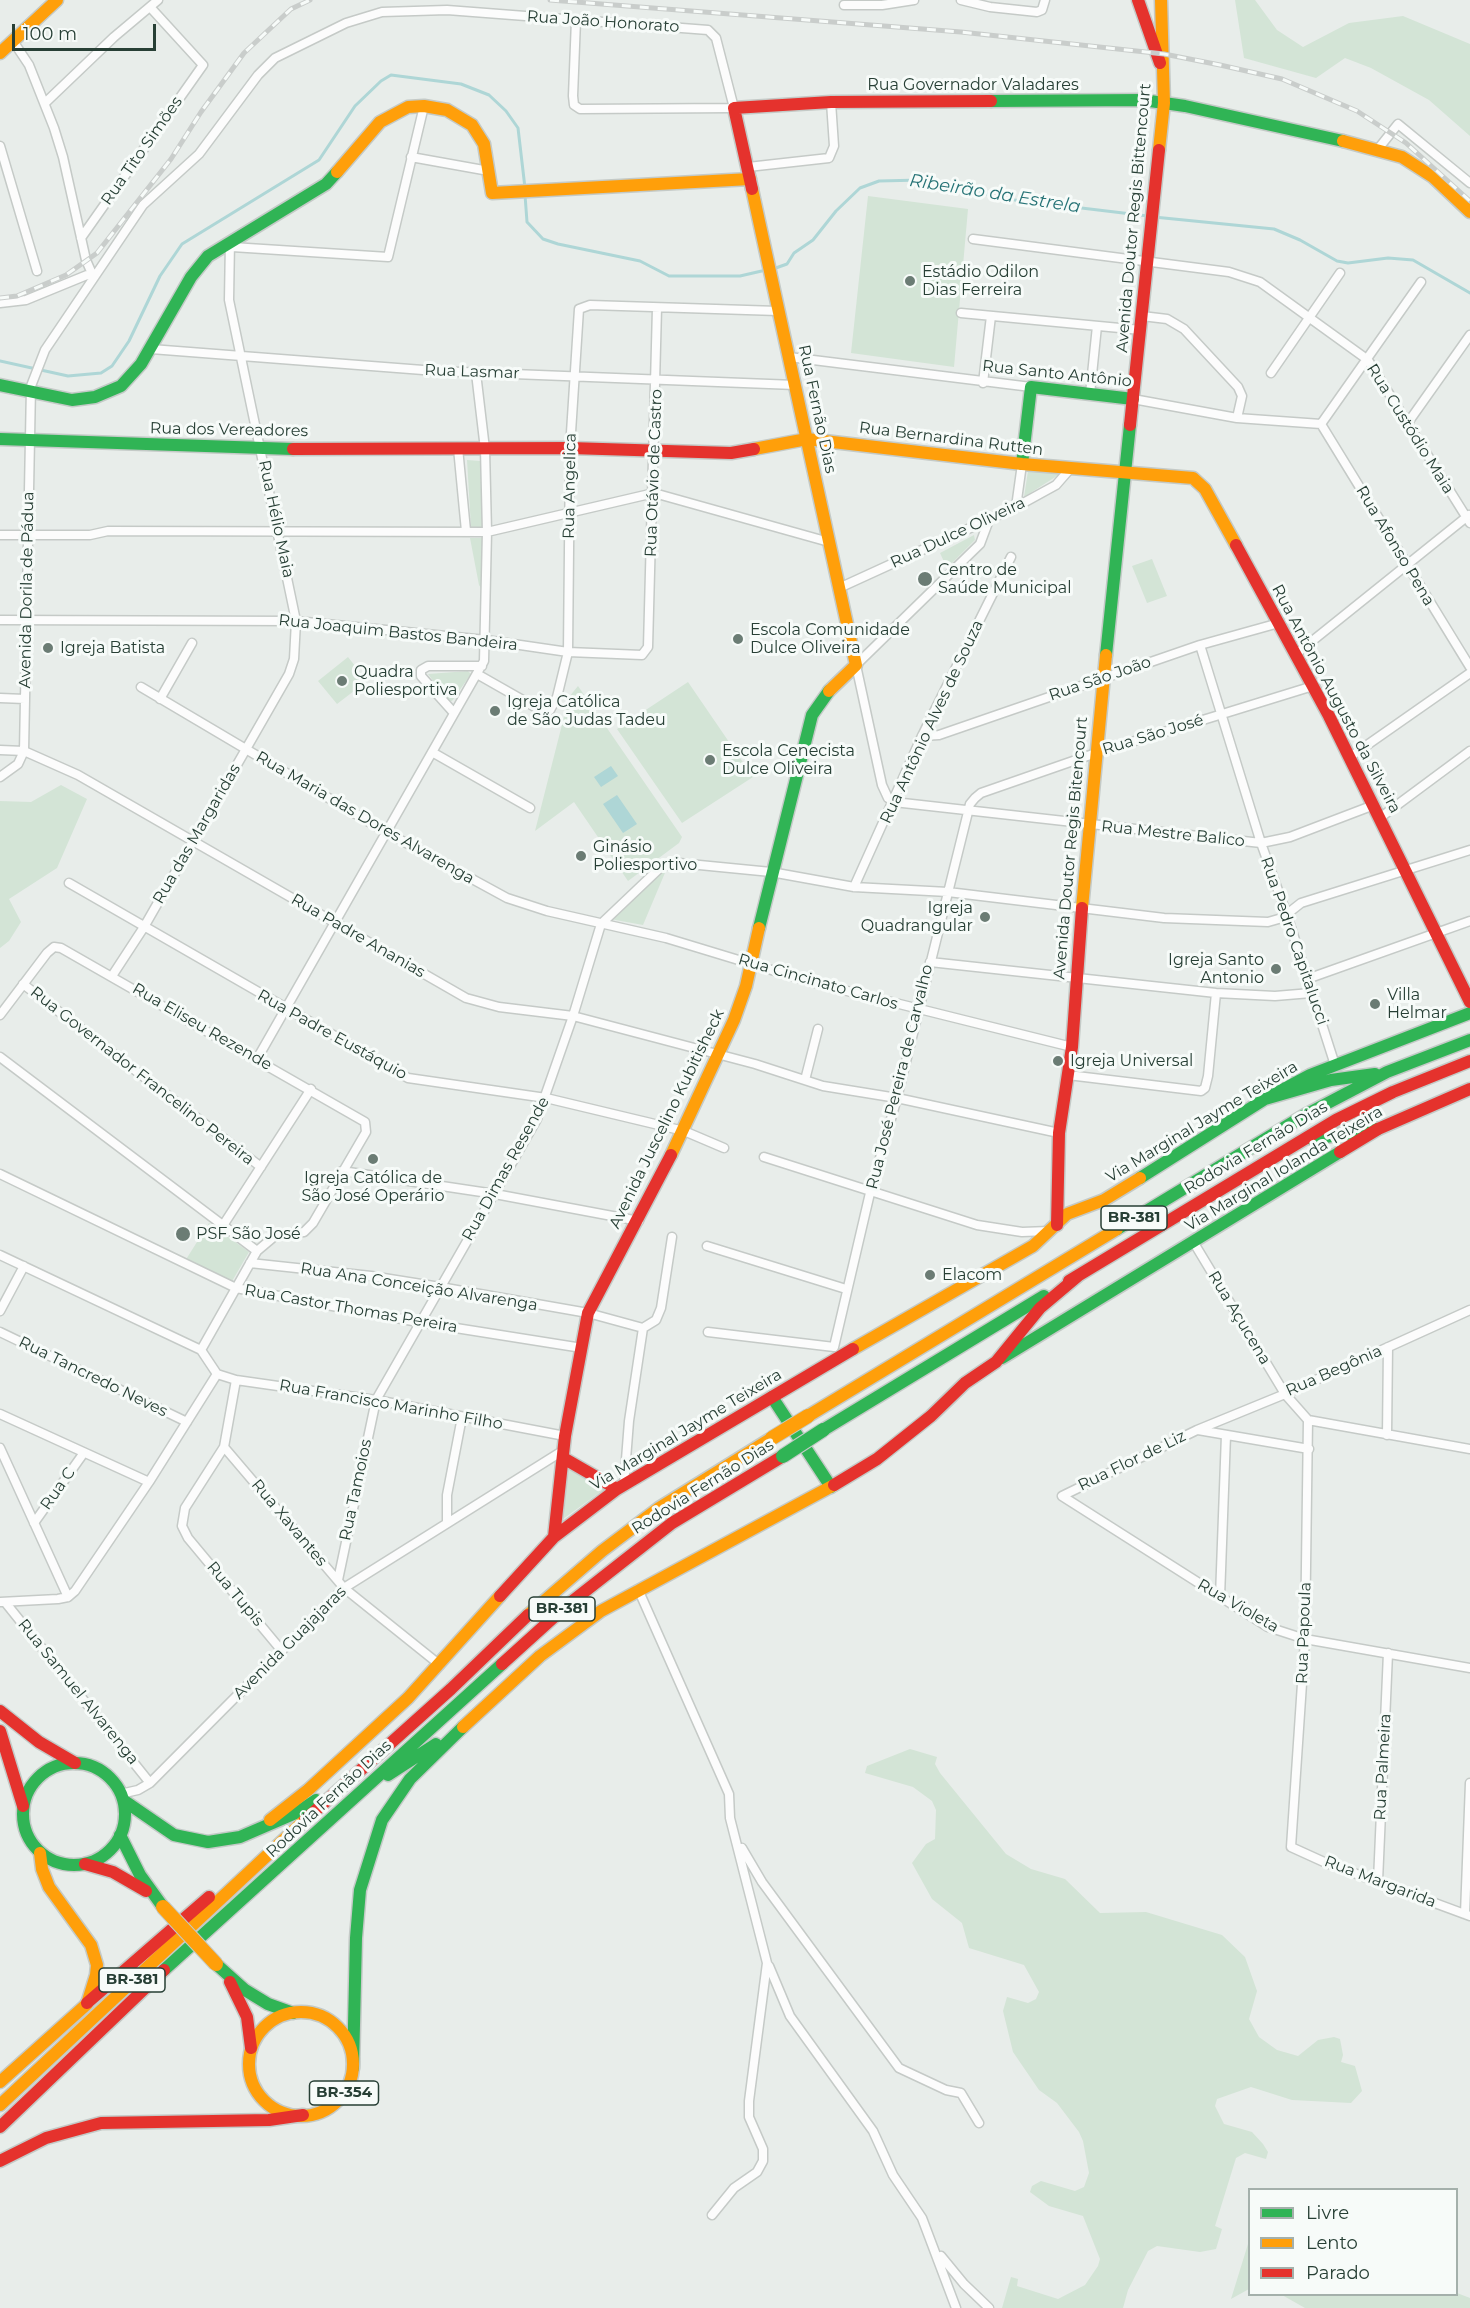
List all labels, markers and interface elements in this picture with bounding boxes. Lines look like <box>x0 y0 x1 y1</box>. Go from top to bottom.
street label: Rua João Honorato <box>526 7 680 37</box>
scale bar <box>15 12 159 50</box>
text: 100 m <box>23 23 77 45</box>
street label: Rua Governador Valadares <box>867 75 1079 95</box>
street label: Avenida Doutor Regis Bittencourt <box>1113 83 1155 353</box>
street label: Rua Tito Simões <box>97 93 187 209</box>
water label: Ribeirão da Estrela <box>908 170 1082 218</box>
place label: Estádio Odilon Dias Ferreira <box>922 262 1039 300</box>
marker: Estádio Odilon Dias Ferreira <box>903 274 917 288</box>
street label: Rua Fernão Dias <box>794 343 840 475</box>
street label: Rua Santo Antônio <box>981 357 1133 391</box>
street label: Rua Custódio Maia <box>1362 360 1458 498</box>
street label: Rua Lasmar <box>424 361 520 383</box>
street label: Rua Otávio de Castro <box>641 389 667 557</box>
street label: Rua Bernardina Rutten <box>858 418 1044 460</box>
street label: Rua dos Vereadores <box>150 419 308 441</box>
street label: Rua Angelica <box>559 433 581 539</box>
street label: Rua Hélio Maia <box>254 458 298 580</box>
street label: Rua Afonso Pena <box>1352 482 1438 610</box>
street label: Avenida Dorila de Pádua <box>16 491 38 689</box>
street label: Rua Dulce Oliveira <box>888 493 1028 573</box>
place label: Centro de Saúde Municipal <box>938 560 1072 598</box>
marker: Centro de Saúde Municipal <box>916 570 934 588</box>
street label: Rua Antônio Augusto da Silveira <box>1267 581 1405 817</box>
street label: Rua Joaquim Bastos Bandeira <box>277 611 519 655</box>
street label: Rua Antônio Alves de Souza <box>876 617 988 827</box>
place label: Escola Comunidade Dulce Oliveira <box>750 620 910 658</box>
marker: Escola Comunidade Dulce Oliveira <box>731 632 745 646</box>
place label: Igreja Batista <box>60 638 165 658</box>
marker: Igreja Batista <box>41 641 55 655</box>
street label: Rua São João <box>1046 653 1154 705</box>
place label: Quadra Poliesportiva <box>354 662 458 700</box>
marker: Quadra Poliesportiva <box>335 674 349 688</box>
place label: Igreja Católica de São Judas Tadeu <box>507 692 666 730</box>
marker: Igreja Católica de São Judas Tadeu <box>488 704 502 718</box>
street label: Rua São José <box>1100 710 1206 760</box>
street label: Avenida Doutor Regis Bitencourt <box>1050 716 1092 980</box>
place label: Escola Cenecista Dulce Oliveira <box>722 741 855 779</box>
street label: Rua Maria das Dores Alvarenga <box>252 747 478 889</box>
marker: Escola Cenecista Dulce Oliveira <box>703 753 717 767</box>
street label: Rua das Margaridas <box>149 761 245 907</box>
street label: Rua Mestre Balico <box>1100 817 1246 851</box>
place label: Ginásio Poliesportivo <box>593 837 697 875</box>
marker: Ginásio Poliesportivo <box>574 849 588 863</box>
street label: Rua Pedro Capitalucci <box>1256 854 1332 1028</box>
street label: Rua Padre Ananias <box>288 890 428 982</box>
place label: Igreja Quadrangular <box>861 898 973 936</box>
marker: Igreja Quadrangular <box>978 910 992 924</box>
street label: Rua Cincinato Carlos <box>736 950 900 1014</box>
place label: Igreja Santo Antonio <box>1168 950 1264 988</box>
marker: Igreja Santo Antonio <box>1269 962 1283 976</box>
street label: Rua José Pereira de Carvalho <box>863 963 937 1191</box>
street label: Rua Eliseu Rezende <box>129 979 275 1075</box>
street label: Rua Governador Francelino Pereira <box>26 983 258 1169</box>
place label: Villa Helmar <box>1387 985 1447 1023</box>
street label: Rua Padre Eustáquio <box>254 986 410 1084</box>
marker: Villa Helmar <box>1368 997 1382 1011</box>
street label: Avenida Juscelino Kubitisheck <box>605 1006 729 1232</box>
place label: Igreja Universal <box>1070 1051 1193 1071</box>
marker: Igreja Universal <box>1051 1054 1065 1068</box>
street label: Via Marginal Jayme Teixeira <box>1103 1057 1301 1187</box>
street label: Rua Dimas Resende <box>458 1094 554 1244</box>
street label: Rodovia Fernão Dias <box>1181 1098 1331 1198</box>
street label: Via Marginal Iolanda Teixeira <box>1182 1102 1386 1236</box>
marker: Igreja Católica de São José Operário <box>366 1152 380 1166</box>
place label: Igreja Católica de São José Operário <box>302 1168 444 1206</box>
road number: BR-381 <box>1101 1206 1167 1230</box>
place label: PSF São José <box>196 1224 301 1244</box>
marker: PSF São José <box>174 1225 192 1243</box>
street label: Rua Ana Conceição Alvarenga <box>299 1259 539 1315</box>
place label: Elacom <box>942 1265 1002 1285</box>
marker: Elacom <box>923 1268 937 1282</box>
street label: Rua Açucena <box>1204 1268 1274 1368</box>
street label: Rua Castor Thomas Pereira <box>243 1281 459 1337</box>
street label: Rua Tancredo Neves <box>15 1333 171 1421</box>
street label: Rua Begônia <box>1283 1341 1385 1401</box>
street label: Via Marginal Jayme Teixeira <box>587 1365 785 1495</box>
street label: Rua Francisco Marinho Filho <box>278 1376 504 1434</box>
street label: Rua Flor de Liz <box>1075 1427 1189 1495</box>
street label: Rodovia Fernão Dias <box>628 1435 778 1539</box>
street label: Rua Tamoios <box>336 1437 376 1543</box>
street label: Rua C <box>37 1464 79 1514</box>
street label: Rua Xavantes <box>247 1476 331 1570</box>
street label: Rua Tupis <box>202 1558 268 1630</box>
street label: Rua Violeta <box>1194 1575 1282 1637</box>
street label: Avenida Guajajaras <box>229 1582 351 1704</box>
street label: Rua Papoula <box>1293 1582 1315 1684</box>
road number: BR-381 <box>529 1597 595 1621</box>
street label: Rua Samuel Alvarenga <box>13 1615 143 1769</box>
street label: Rua Palmeira <box>1371 1713 1395 1821</box>
street label: Rodovia Fernão Dias <box>263 1736 395 1862</box>
street label: Rua Margarida <box>1321 1852 1439 1912</box>
road number: BR-381 <box>99 1968 165 1992</box>
road number: BR-354 <box>310 2081 378 2105</box>
legend <box>1248 2188 1458 2296</box>
text: Livre <box>1306 2202 1349 2224</box>
text: Lento <box>1306 2232 1358 2254</box>
text: Parado <box>1306 2262 1370 2284</box>

